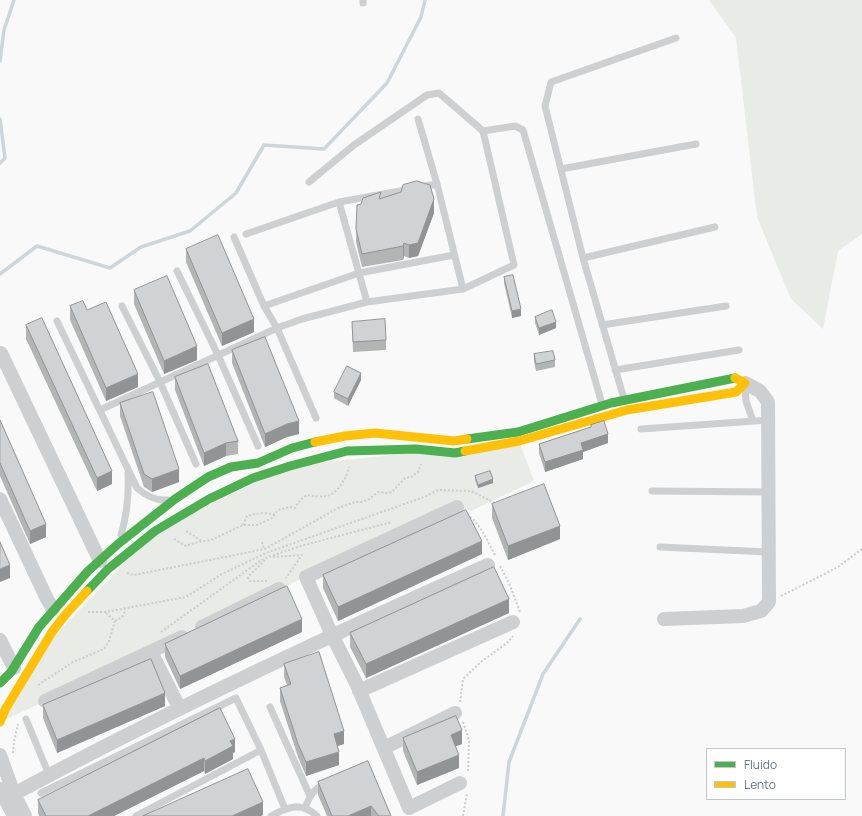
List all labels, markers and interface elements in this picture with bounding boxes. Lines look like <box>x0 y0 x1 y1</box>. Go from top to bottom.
legend <box>706 748 846 800</box>
text: Fluido <box>744 756 777 773</box>
text: Lento <box>744 776 776 793</box>

